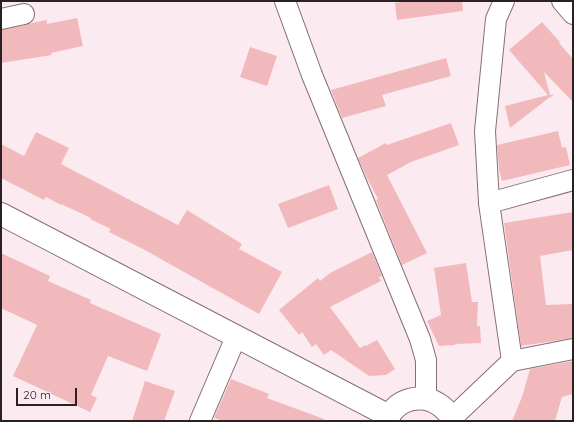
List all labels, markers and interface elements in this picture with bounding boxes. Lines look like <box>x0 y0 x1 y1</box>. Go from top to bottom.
scale bar <box>18 380 79 406</box>
text: 20 m <box>23 387 51 402</box>

